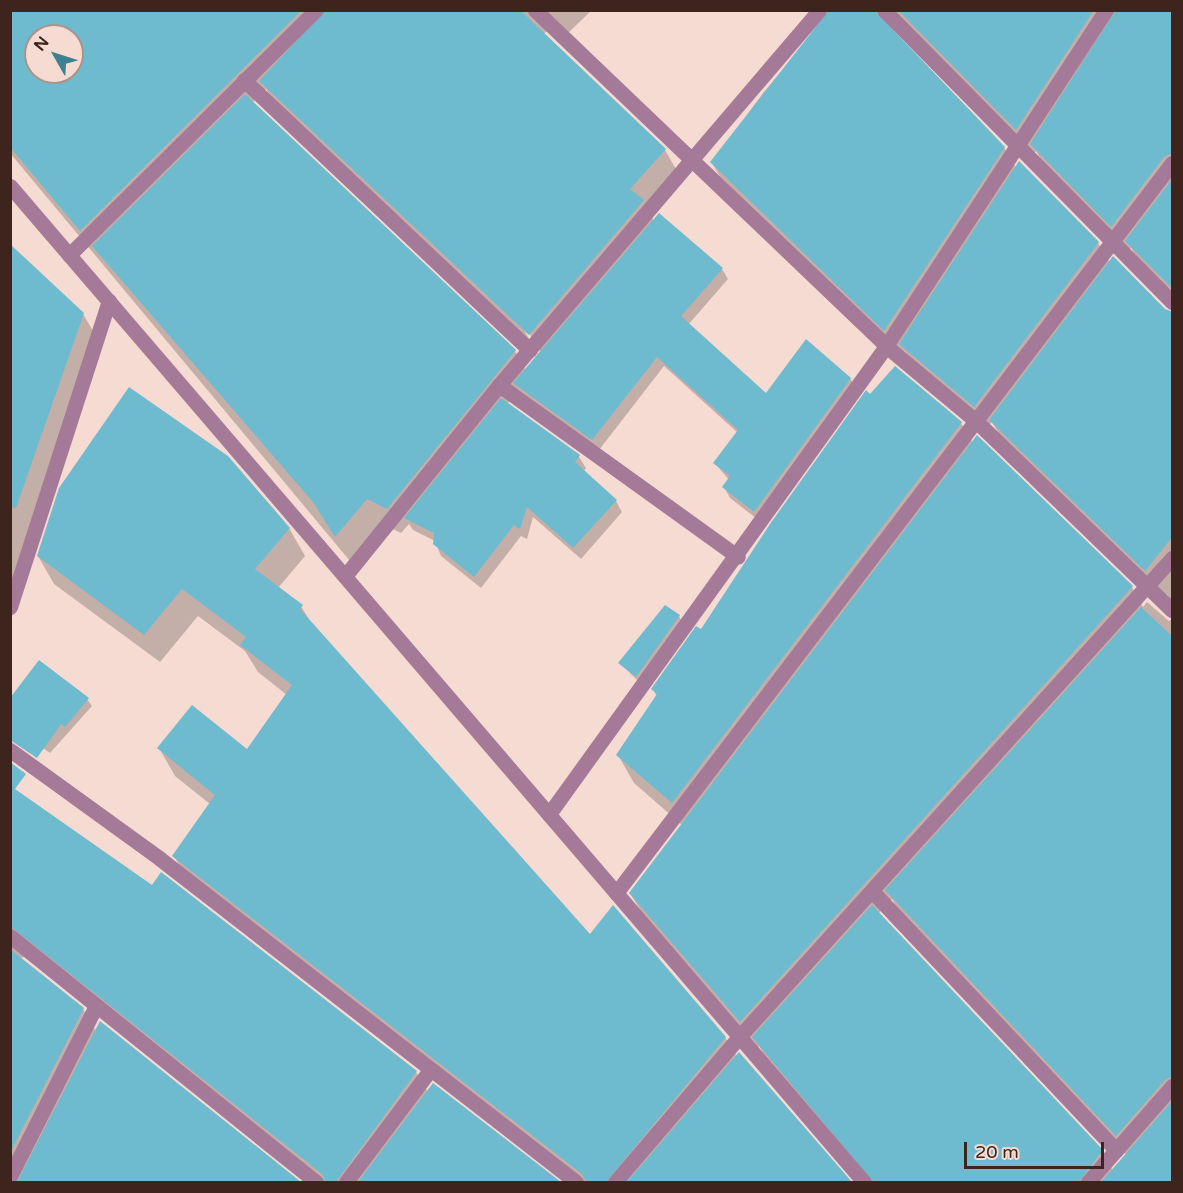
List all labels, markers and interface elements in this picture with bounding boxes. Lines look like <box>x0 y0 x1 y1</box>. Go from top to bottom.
north arrow <box>24 24 84 84</box>
text: N <box>30 33 53 55</box>
scale bar <box>967 1130 1106 1168</box>
text: 20 m <box>975 1141 1019 1163</box>

